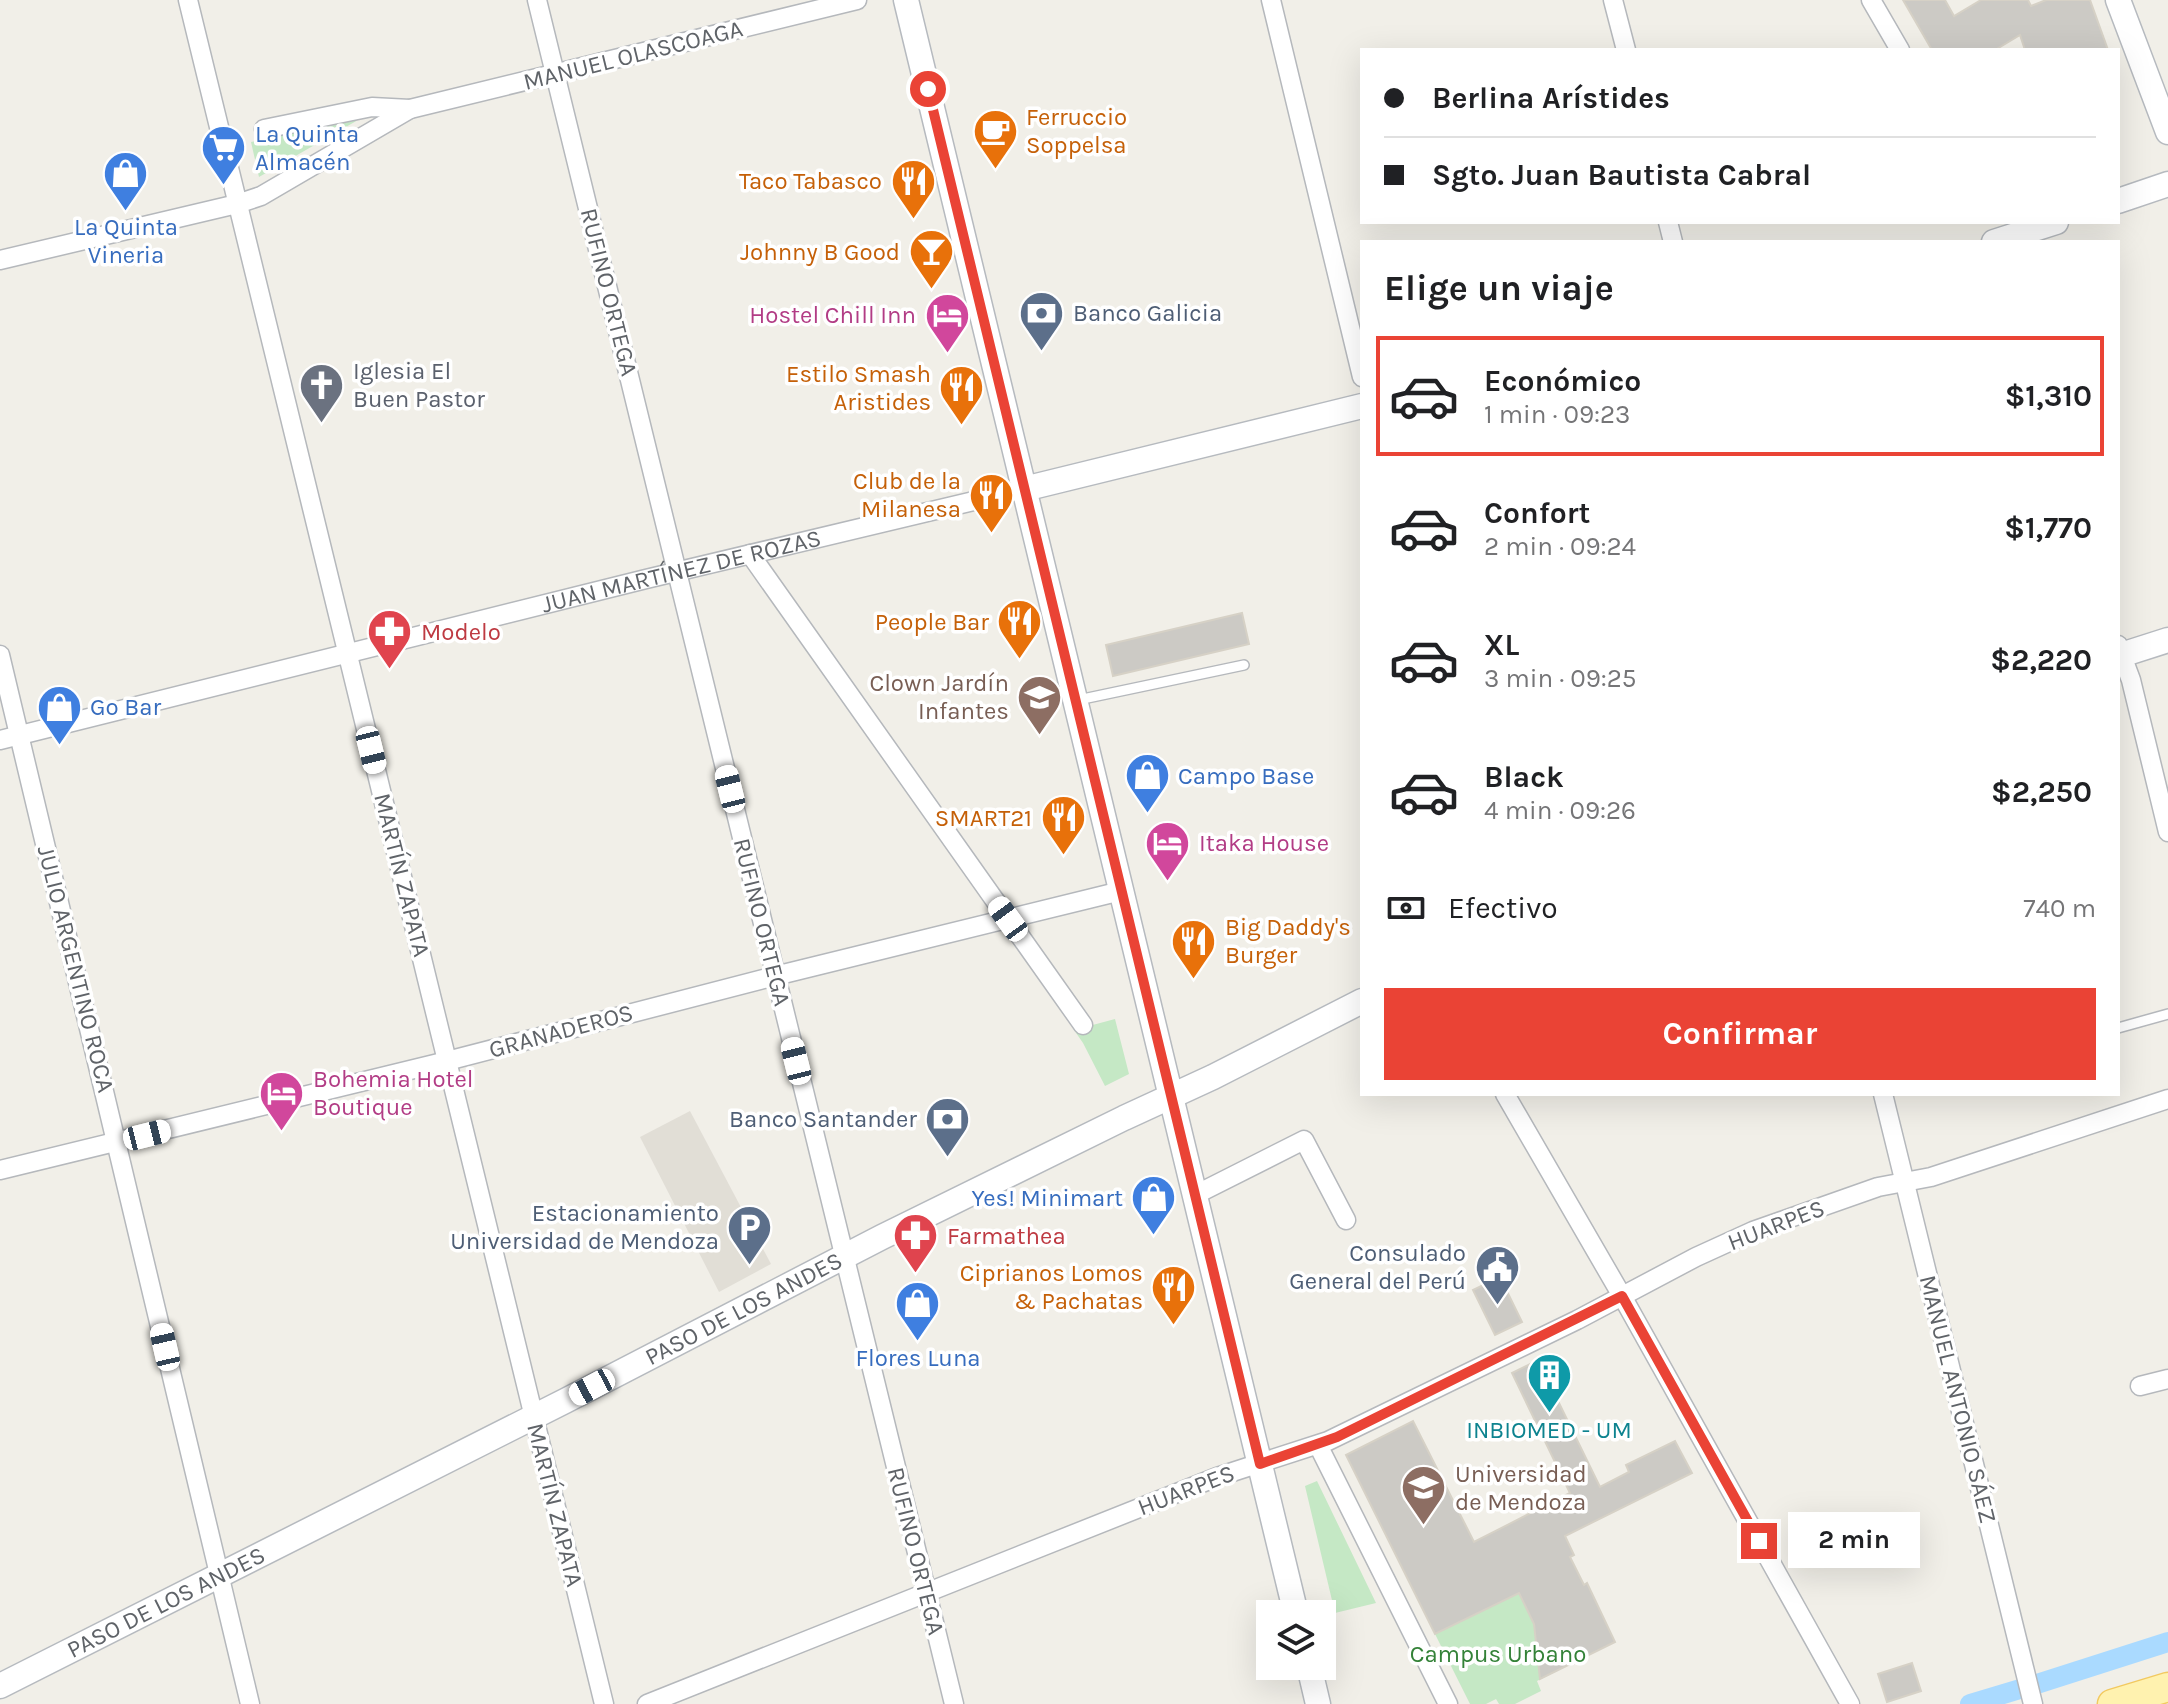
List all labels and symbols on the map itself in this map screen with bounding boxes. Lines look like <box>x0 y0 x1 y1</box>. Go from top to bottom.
street label: MANUEL OLASCOAGA <box>521 14 746 96</box>
route start <box>910 71 946 107</box>
place label: Ferruccio Soppelsa <box>1026 103 1127 159</box>
cafe icon: Ferruccio Soppelsa <box>971 107 1019 170</box>
place label: La Quinta Almacén <box>255 120 359 176</box>
supermarket icon: La Quinta Almacén <box>200 124 248 187</box>
shop icon: La Quinta Vineria <box>102 149 150 212</box>
restaurant icon: Taco Tabasco <box>889 157 937 220</box>
place label: Taco Tabasco <box>739 167 882 195</box>
street label: RUFINO ORTEGA <box>575 205 643 379</box>
place label: La Quinta Vineria <box>74 213 178 269</box>
bar icon: Johnny B Good <box>907 228 955 291</box>
place label: Johnny B Good <box>740 238 900 266</box>
bank icon: Banco Galicia <box>1018 289 1066 352</box>
hotel icon: Hostel Chill Inn <box>923 291 971 354</box>
place label: Banco Galicia <box>1073 299 1222 327</box>
place label: Hostel Chill Inn <box>749 301 916 329</box>
place label: Iglesia El Buen Pastor <box>353 357 485 413</box>
place label: Estilo Smash Aristides <box>786 360 931 416</box>
church icon: Iglesia El Buen Pastor <box>298 361 346 424</box>
restaurant icon: Estilo Smash Aristides <box>938 364 986 427</box>
place label: Club de la Milanesa <box>853 467 961 523</box>
restaurant icon: Club de la Milanesa <box>968 471 1016 534</box>
street label: JUAN MARTÍNEZ DE ROZAS <box>539 524 824 618</box>
restaurant icon: People Bar <box>996 598 1044 661</box>
pharmacy icon: Modelo <box>366 608 414 671</box>
place label: People Bar <box>875 608 989 636</box>
place label: Modelo <box>421 618 501 646</box>
place label: Clown Jardín Infantes <box>869 669 1009 725</box>
school or university icon: Clown Jardín Infantes <box>1016 673 1064 736</box>
shop icon: Go Bar <box>35 683 83 746</box>
place label: Go Bar <box>90 693 161 721</box>
car <box>354 724 388 776</box>
shop icon: Campo Base <box>1123 752 1171 815</box>
place label: Campo Base <box>1178 762 1314 790</box>
car <box>713 763 747 815</box>
street label: MARTÍN ZAPATA <box>368 790 437 960</box>
restaurant icon: SMART21 <box>1039 794 1087 857</box>
place label: SMART21 <box>935 804 1032 832</box>
hotel icon: Itaka House <box>1144 819 1192 882</box>
place label: Itaka House <box>1199 829 1329 857</box>
street label: RUFINO ORTEGA <box>728 835 796 1009</box>
street label: JULIO ARGENTINO ROCA <box>32 843 120 1096</box>
car <box>984 893 1032 945</box>
place label: Big Daddy's Burger <box>1225 913 1351 969</box>
restaurant icon: Big Daddy's Burger <box>1170 917 1218 980</box>
street label: GRANADEROS <box>486 998 636 1064</box>
car <box>779 1035 813 1087</box>
place label: Bohemia Hotel Boutique <box>313 1065 474 1121</box>
hotel icon: Bohemia Hotel Boutique <box>258 1069 306 1132</box>
bank icon: Banco Santander <box>924 1095 972 1158</box>
place label: Banco Santander <box>729 1105 917 1133</box>
car <box>121 1118 173 1152</box>
shop icon: Yes! Minimart <box>1130 1174 1178 1237</box>
place label: Yes! Minimart <box>972 1184 1123 1212</box>
street label: HUARPES <box>1724 1194 1828 1256</box>
place label: Estacionamiento Universidad de Mendoza <box>450 1199 719 1255</box>
parking icon: Estacionamiento Universidad de Mendoza <box>726 1203 774 1266</box>
pharmacy icon: Farmathea <box>892 1212 940 1275</box>
place label: Farmathea <box>947 1222 1066 1250</box>
place label: Consulado General del Perú <box>1289 1239 1466 1295</box>
public building icon: Consulado General del Perú <box>1473 1243 1521 1306</box>
street label: PASO DE LOS ANDES <box>640 1246 847 1371</box>
place label: Ciprianos Lomos & Pachatas <box>960 1259 1143 1315</box>
restaurant icon: Ciprianos Lomos & Pachatas <box>1150 1263 1198 1326</box>
street label: MANUEL ANTONIO SÁEZ <box>1914 1272 2003 1526</box>
shop icon: Flores Luna <box>894 1280 942 1343</box>
car <box>148 1321 182 1373</box>
place label: Flores Luna <box>855 1344 981 1372</box>
building icon: INBIOMED - UM <box>1525 1352 1573 1415</box>
car <box>565 1365 619 1409</box>
place label: INBIOMED - UM <box>1466 1416 1632 1444</box>
street label: MARTÍN ZAPATA <box>521 1420 590 1590</box>
street label: HUARPES <box>1134 1459 1238 1521</box>
place label: Universidad de Mendoza <box>1455 1460 1587 1516</box>
street label: RUFINO ORTEGA <box>882 1464 950 1638</box>
school or university icon: Universidad de Mendoza <box>1400 1464 1448 1527</box>
callout: 2 min <box>1787 1513 1919 1569</box>
route end <box>1741 1523 1777 1559</box>
street label: PASO DE LOS ANDES <box>62 1541 270 1664</box>
park label: Campus Urbano <box>1410 1640 1586 1668</box>

